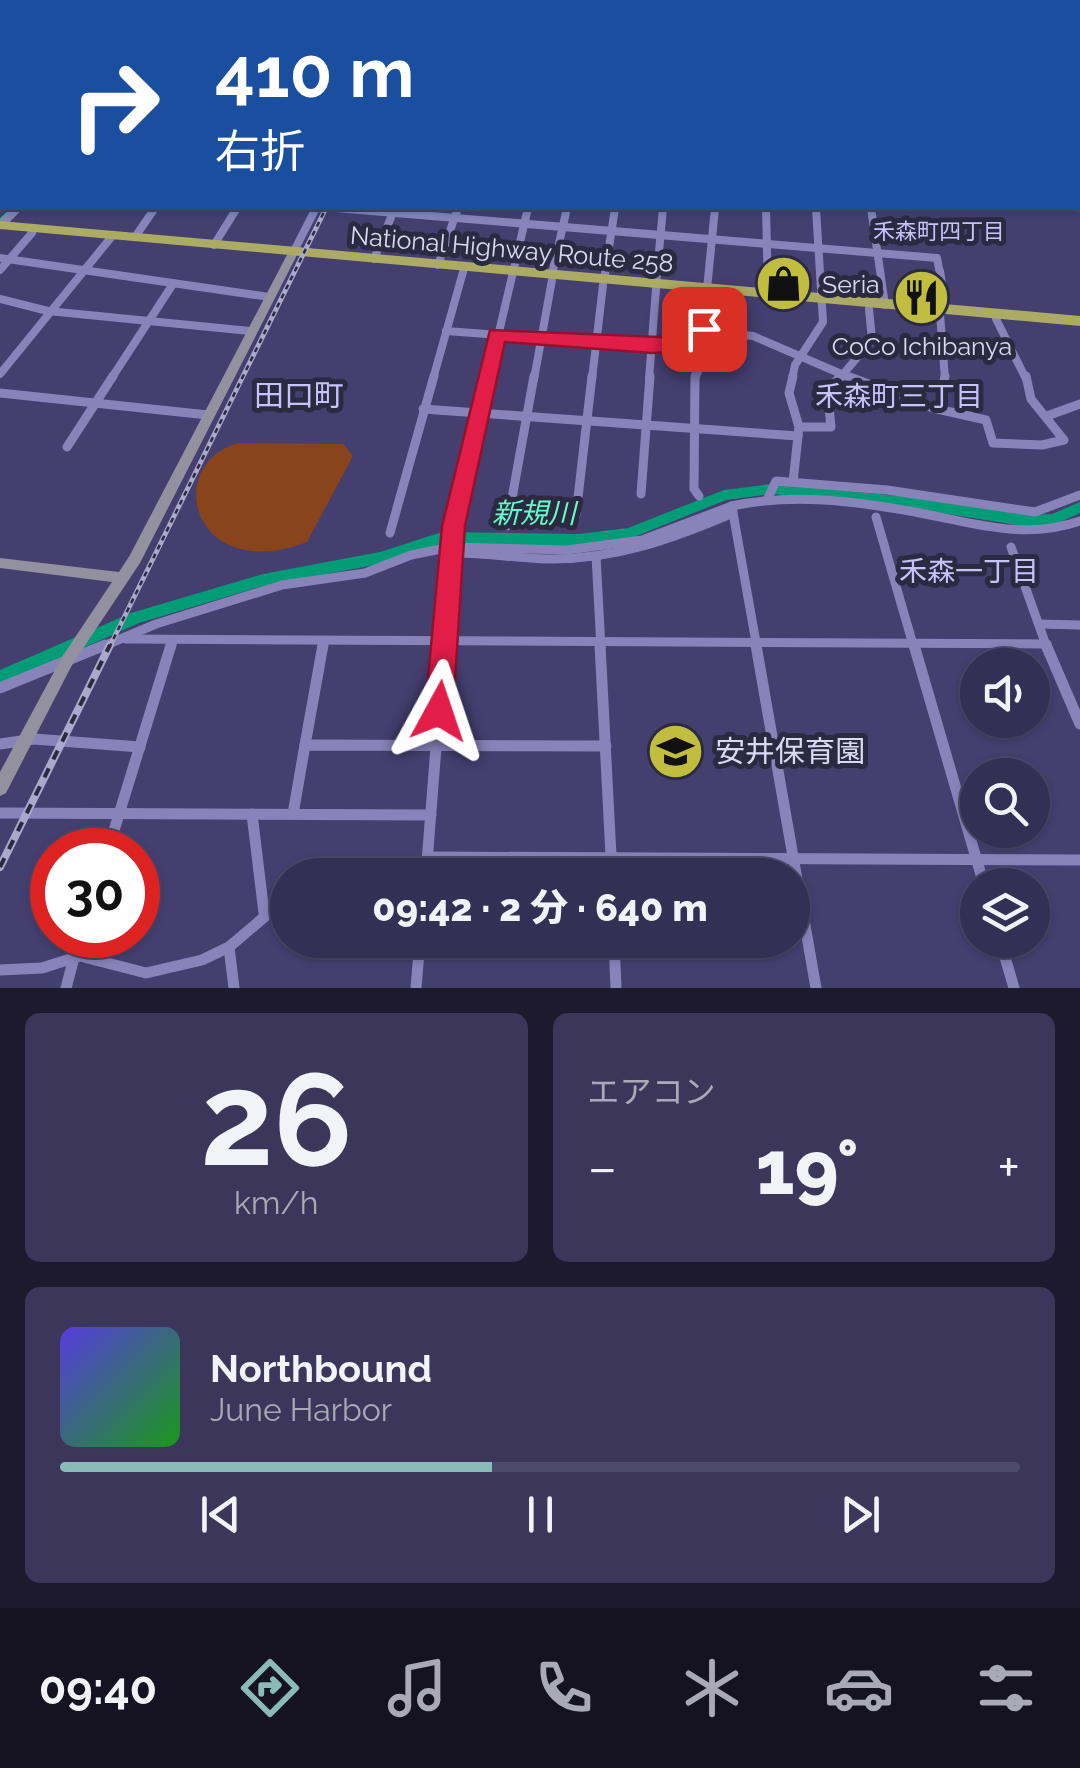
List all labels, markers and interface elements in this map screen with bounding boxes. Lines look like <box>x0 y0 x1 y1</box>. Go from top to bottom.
text: 410 m <box>215 31 415 113</box>
icon: right <box>50 40 180 170</box>
text: 右折 <box>215 125 305 178</box>
district label: 禾森町四丁目 <box>873 218 1005 244</box>
street label: National Highway Route 258 <box>349 220 675 278</box>
shop icon: Seria <box>753 254 813 314</box>
restaurant icon: CoCo Ichibanya <box>892 267 952 327</box>
place label: Seria <box>822 269 880 299</box>
pin <box>662 287 747 372</box>
icon: arrive <box>677 302 732 357</box>
place label: CoCo Ichibanya <box>832 331 1012 361</box>
district label: 田口町 <box>254 378 344 413</box>
district label: 禾森町三丁目 <box>815 380 983 413</box>
water label: 新規川 <box>492 497 579 530</box>
district label: 禾森一丁目 <box>899 555 1039 588</box>
map controls <box>960 648 1050 958</box>
button: sound <box>960 648 1050 738</box>
position arrow <box>387 659 491 763</box>
school or university icon: 安井保育園 <box>646 721 706 781</box>
place label: 安井保育園 <box>715 734 865 769</box>
button: search <box>960 758 1050 848</box>
speed limit sign: 30 <box>30 828 160 958</box>
button: layers <box>960 868 1050 958</box>
text: 09:42 · 2 分 · 640 m <box>372 885 708 930</box>
text: 26 <box>200 1043 352 1195</box>
text: エアコン <box>588 1073 716 1110</box>
text: 19° <box>756 1123 859 1212</box>
text: − <box>588 1135 617 1200</box>
text: + <box>997 1135 1020 1200</box>
text: km/h <box>234 1184 318 1221</box>
text: Northbound <box>210 1346 432 1391</box>
text: June Harbor <box>210 1391 392 1428</box>
icon: previous <box>193 1487 248 1542</box>
icon: pause <box>513 1487 568 1542</box>
icon: next <box>833 1487 888 1542</box>
icon: directions <box>235 1653 305 1723</box>
icon: music <box>382 1653 452 1723</box>
icon: phone <box>529 1653 599 1723</box>
icon: climate <box>677 1653 747 1723</box>
icon: car <box>824 1653 894 1723</box>
icon: filters <box>971 1653 1041 1723</box>
text: 09:40 <box>39 1662 157 1715</box>

